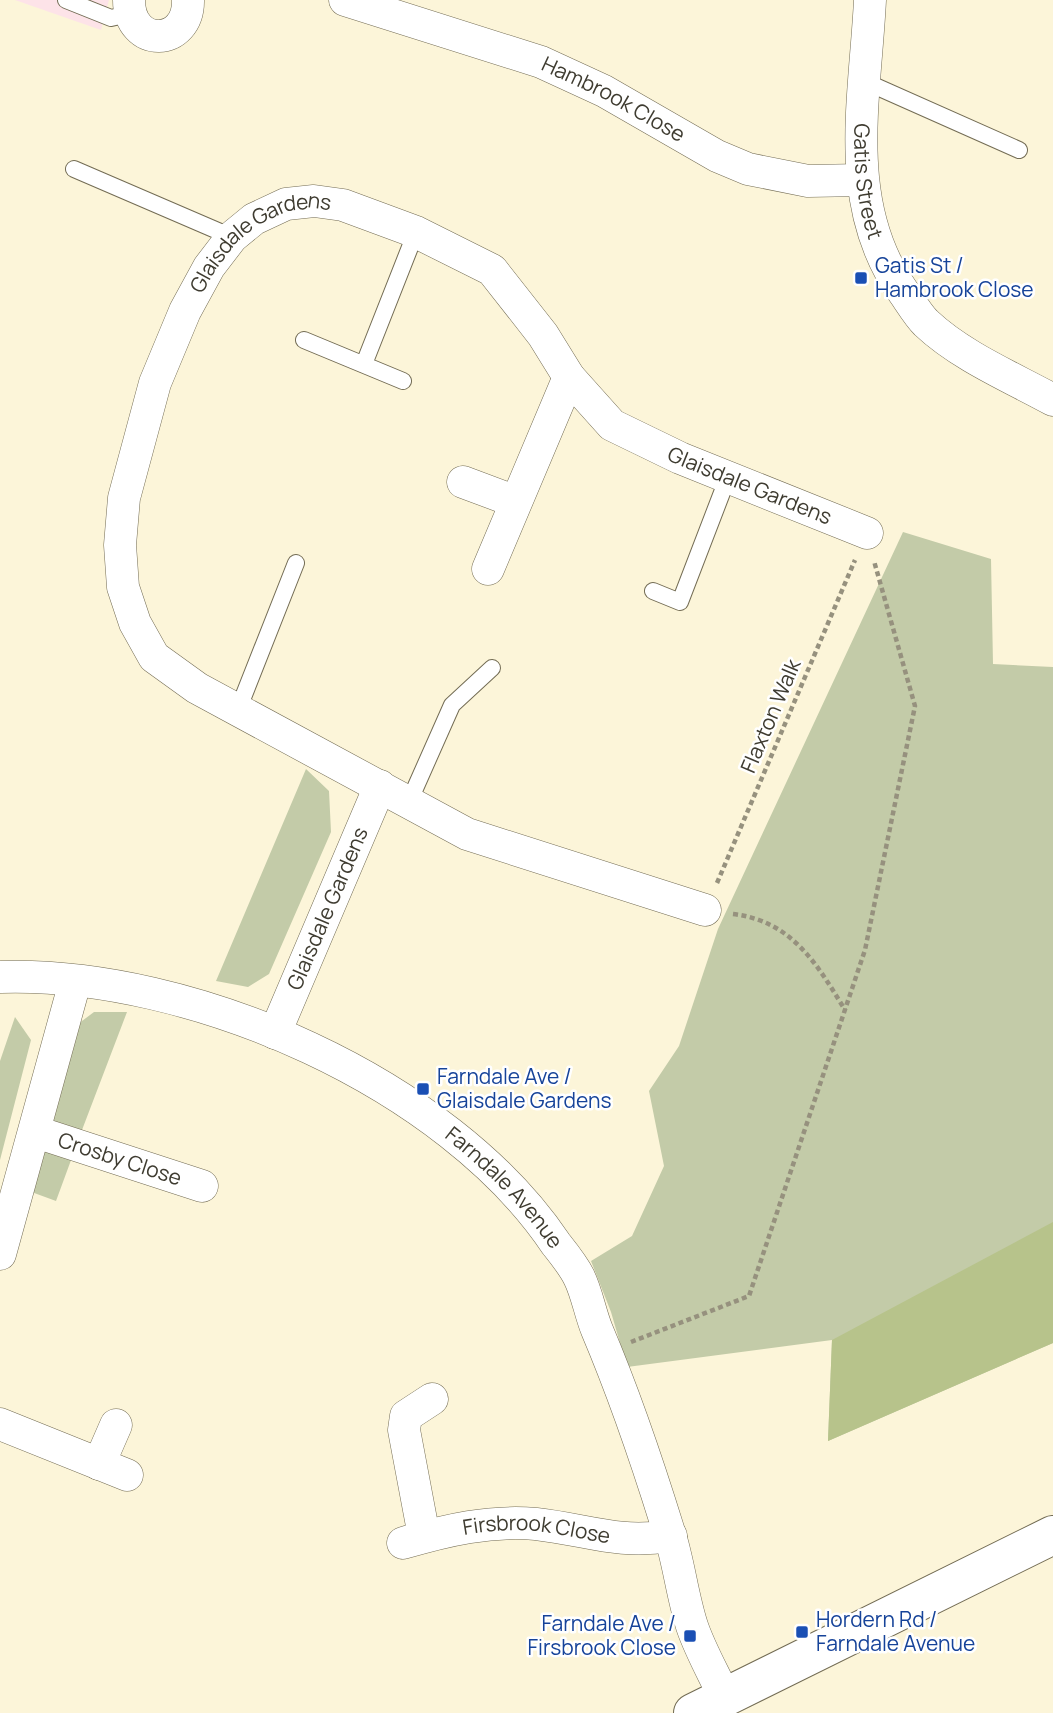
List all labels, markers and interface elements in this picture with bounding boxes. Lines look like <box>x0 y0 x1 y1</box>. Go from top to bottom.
street label: Hambrook Close <box>537 49 691 148</box>
street label: Gatis Street <box>848 123 890 243</box>
street label: Glaisdale Gardens <box>183 185 333 297</box>
place label: Gatis St / Hambrook Close <box>875 251 1034 303</box>
marker: Gatis St / Hambrook Close <box>853 270 869 286</box>
street label: Glaisdale Gardens <box>663 439 836 530</box>
street label: Flaxton Walk <box>734 654 807 777</box>
street label: Glaisdale Gardens <box>280 823 374 994</box>
place label: Farndale Ave / Glaisdale Gardens <box>437 1062 612 1114</box>
marker: Farndale Ave / Glaisdale Gardens <box>415 1081 431 1097</box>
street label: Farndale Avenue <box>440 1120 570 1254</box>
street label: Crosby Close <box>55 1125 185 1191</box>
street label: Firsbrook Close <box>460 1508 612 1549</box>
place label: Hordern Rd / Farndale Avenue <box>816 1605 975 1657</box>
place label: Farndale Ave / Firsbrook Close <box>528 1609 676 1661</box>
marker: Hordern Rd / Farndale Avenue <box>794 1624 810 1640</box>
marker: Farndale Ave / Firsbrook Close <box>682 1628 698 1644</box>

